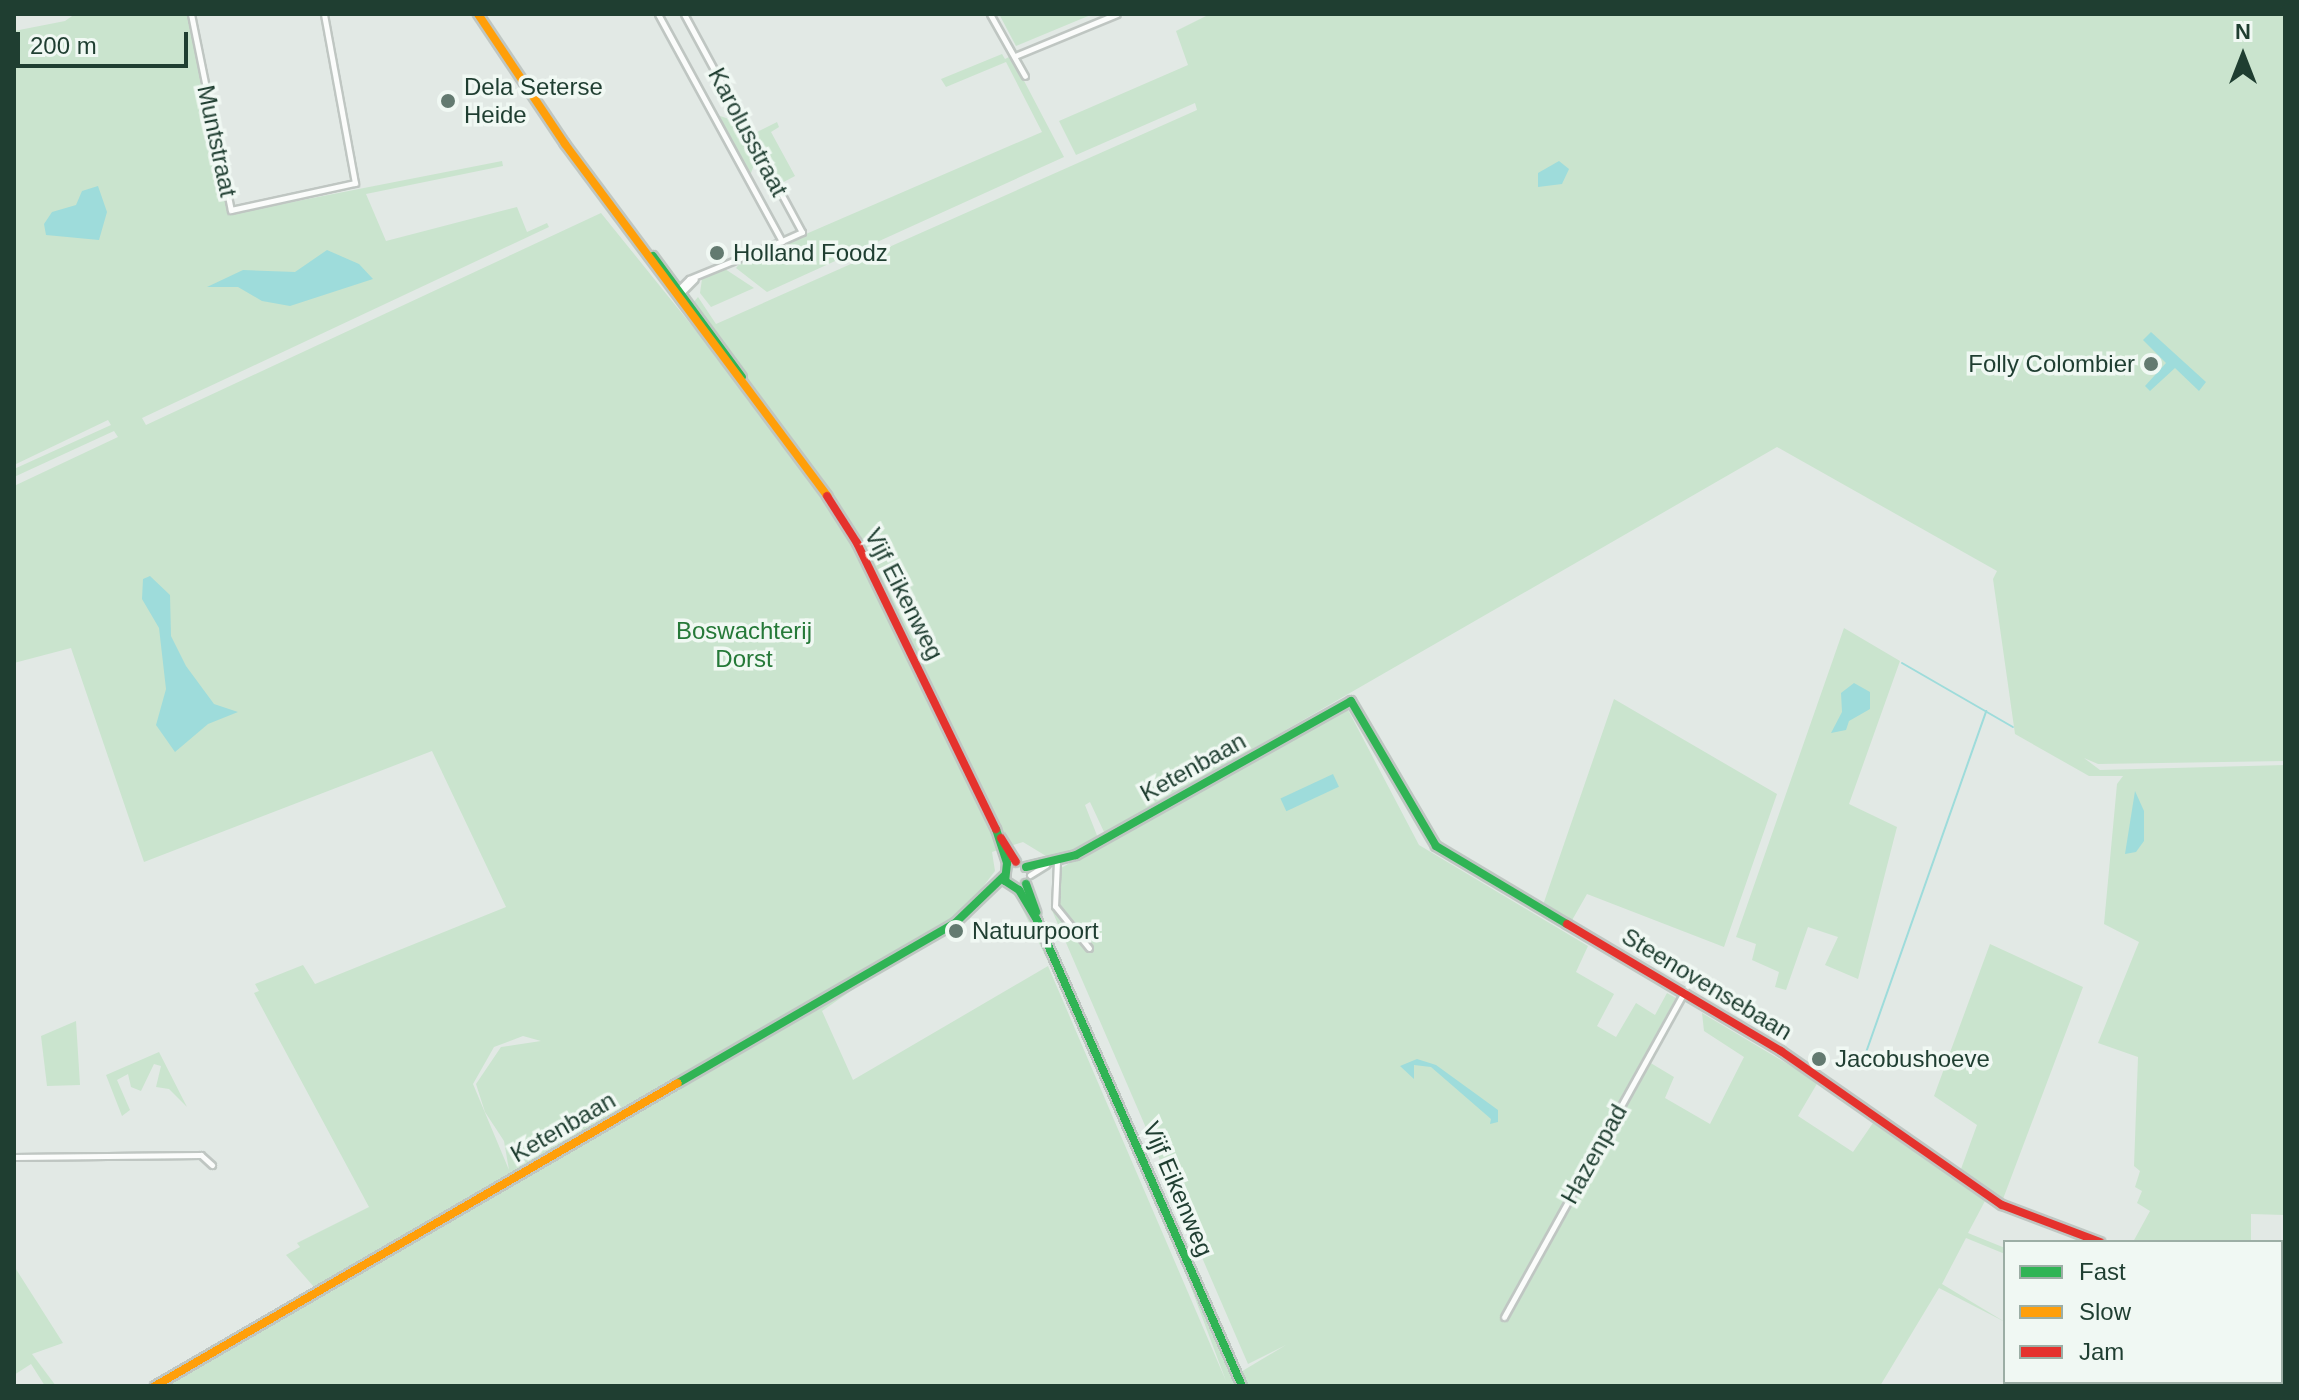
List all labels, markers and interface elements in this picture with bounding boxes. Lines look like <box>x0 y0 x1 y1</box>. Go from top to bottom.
scale bar <box>20 16 192 66</box>
north arrow <box>2203 16 2283 96</box>
text: N <box>2235 19 2251 44</box>
text: 200 m <box>30 32 97 59</box>
street label: Karolusstraat <box>702 63 794 201</box>
place label: Dela Seterse Heide <box>464 73 603 129</box>
street label: Muntstraat <box>191 83 243 199</box>
marker: Dela Seterse Heide <box>439 92 457 110</box>
place label: Holland Foodz <box>733 239 888 267</box>
marker: Holland Foodz <box>708 244 726 262</box>
place label: Folly Colombier <box>1968 350 2135 378</box>
marker: Folly Colombier <box>2142 355 2160 373</box>
street label: Vijf Eikenweg <box>859 523 949 665</box>
park label: Boswachterij Dorst <box>676 617 812 673</box>
street label: Ketenbaan <box>1135 726 1251 808</box>
place label: Natuurpoort <box>972 917 1099 945</box>
marker: Natuurpoort <box>947 922 965 940</box>
street label: Steenovensebaan <box>1617 922 1797 1046</box>
place label: Jacobushoeve <box>1835 1045 1990 1073</box>
marker: Jacobushoeve <box>1810 1050 1828 1068</box>
street label: Ketenbaan <box>506 1086 620 1168</box>
street label: Hazenpad <box>1555 1099 1633 1209</box>
street label: Vijf Eikenweg <box>1137 1117 1219 1261</box>
legend <box>2003 1240 2283 1384</box>
text: Fast <box>2079 1258 2126 1285</box>
text: Slow <box>2079 1298 2131 1325</box>
text: Jam <box>2079 1338 2124 1365</box>

